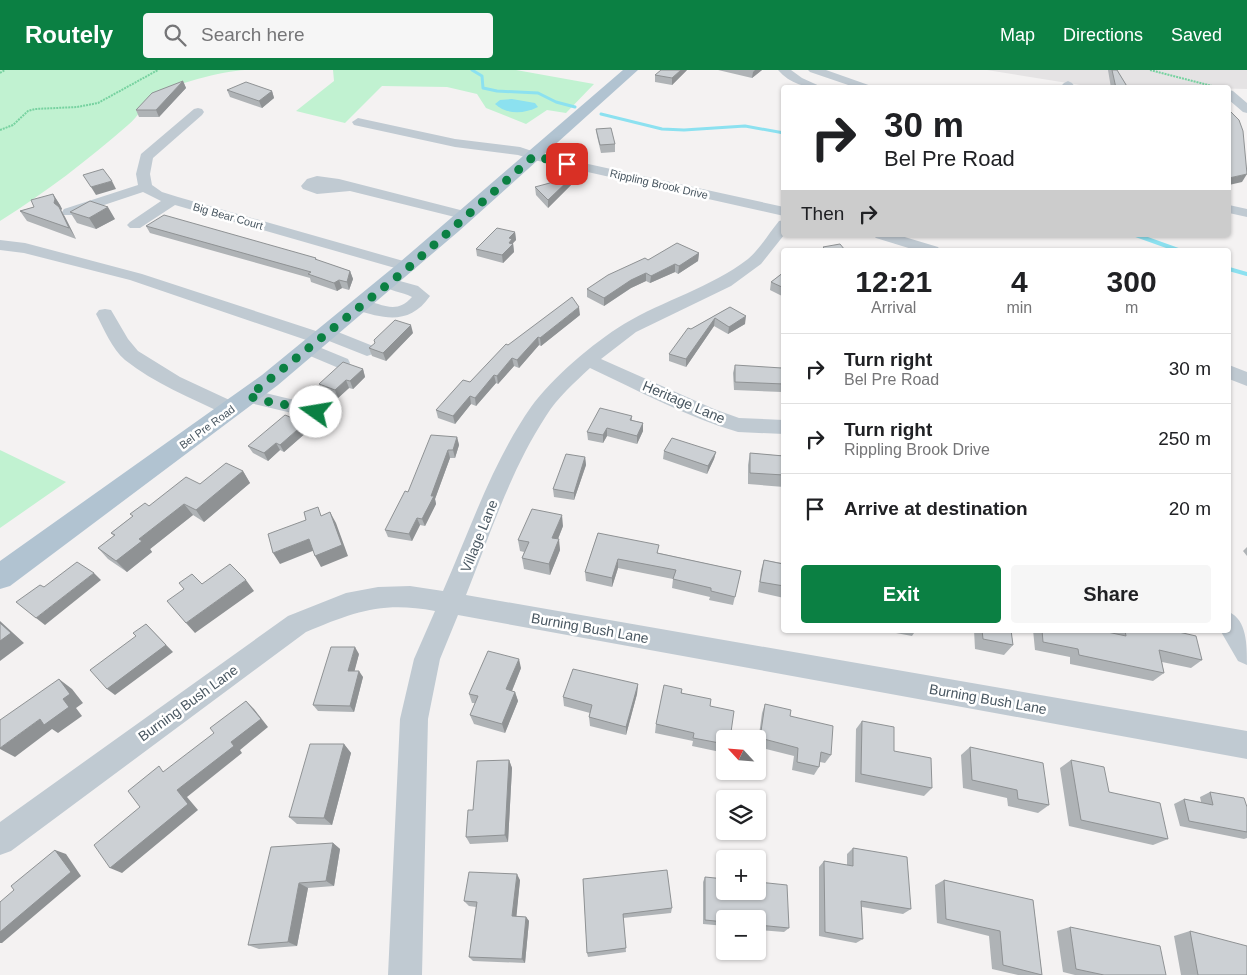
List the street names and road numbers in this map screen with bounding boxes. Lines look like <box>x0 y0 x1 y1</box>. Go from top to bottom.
street label: Rippling Brook Drive <box>609 167 709 201</box>
street label: Big Bear Court <box>192 200 264 232</box>
street label: Heritage Lane <box>640 377 728 427</box>
street label: Bel Pre Road <box>177 403 237 451</box>
street label: Village Lane <box>457 497 501 575</box>
street label: Burning Bush Lane <box>530 610 650 646</box>
street label: Burning Bush Lane <box>135 661 241 744</box>
street label: Burning Bush Lane <box>928 681 1048 717</box>

